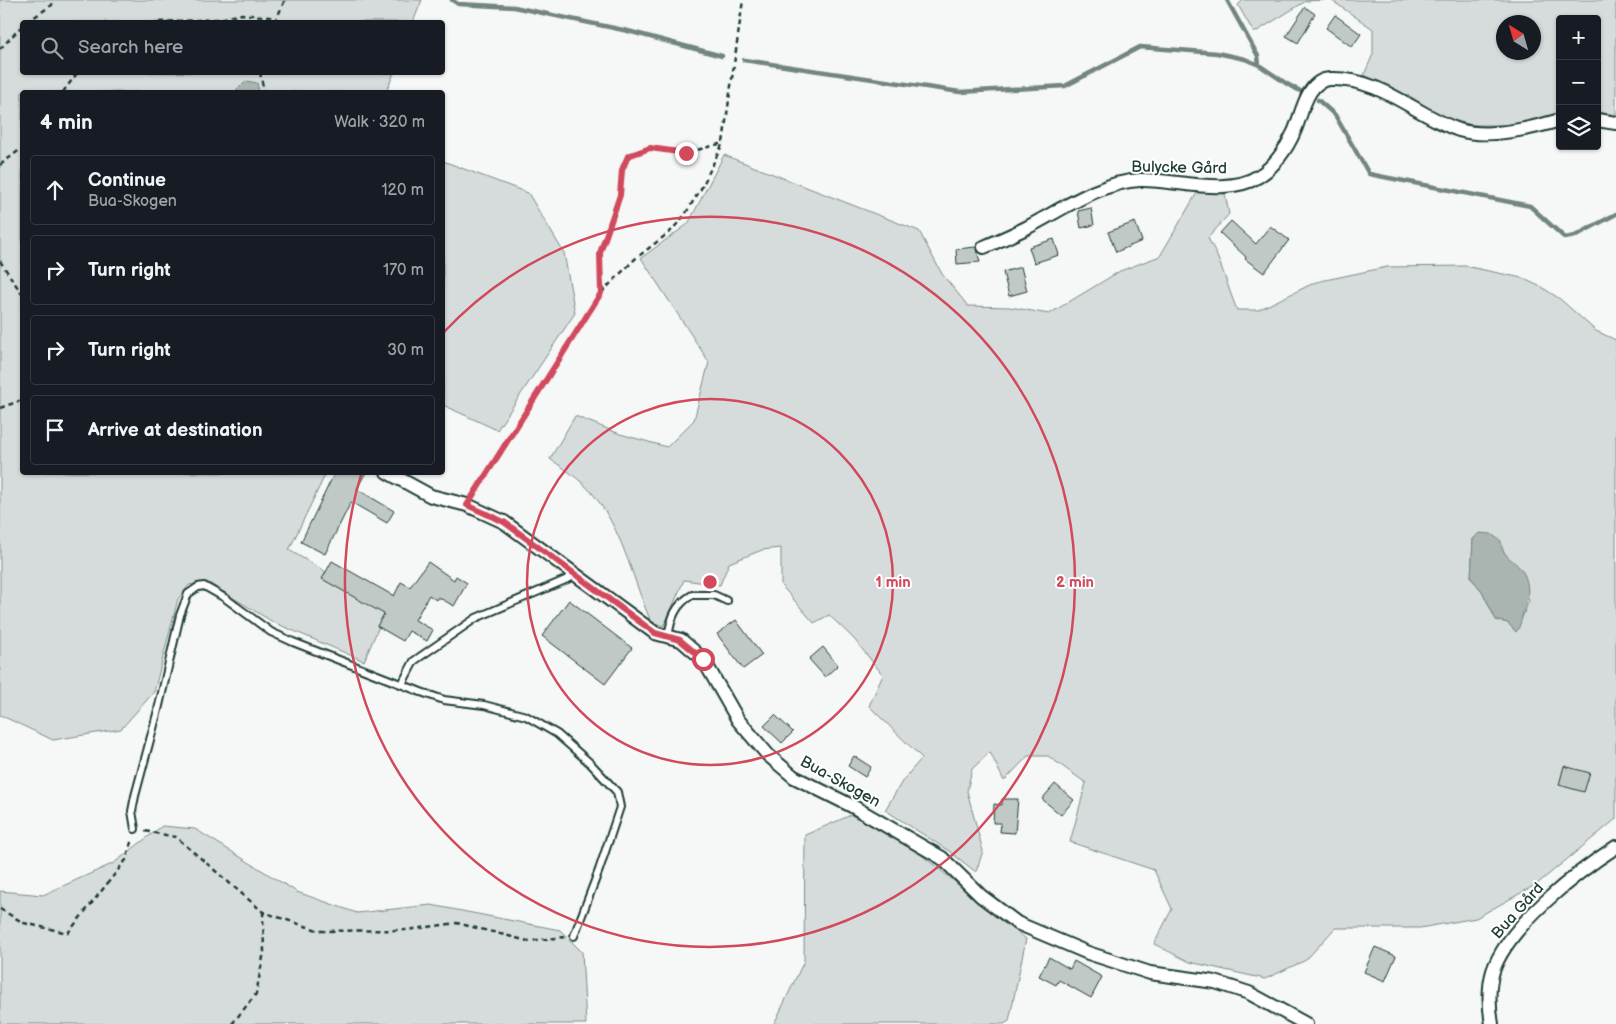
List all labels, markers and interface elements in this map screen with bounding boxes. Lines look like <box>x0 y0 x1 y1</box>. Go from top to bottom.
north arrow <box>1496 15 1541 60</box>
map controls <box>1556 15 1601 150</box>
button: + <box>1556 15 1601 60</box>
search box <box>20 20 445 75</box>
icon: search <box>38 34 66 62</box>
text: Search here <box>78 36 183 59</box>
button: − <box>1556 60 1601 105</box>
button: layers <box>1556 105 1601 150</box>
text: 4 min <box>40 110 93 135</box>
text: Walk · 320 m <box>334 113 425 132</box>
route end <box>675 142 698 165</box>
street label: Bulycke Gård <box>1131 158 1227 178</box>
text: Continue <box>88 169 166 192</box>
icon: ahead <box>41 176 69 204</box>
text: 120 m <box>381 181 424 200</box>
text: Bua-Skogen <box>88 192 177 211</box>
icon: right <box>41 256 69 284</box>
text: Turn right <box>88 259 171 282</box>
text: 170 m <box>383 261 424 280</box>
icon: right <box>41 336 69 364</box>
text: Turn right <box>88 339 171 362</box>
text: 30 m <box>387 341 424 360</box>
icon: arrive <box>41 416 69 444</box>
text: Arrive at destination <box>88 419 263 442</box>
centre of rings <box>701 573 719 591</box>
text: 1 min <box>875 573 911 592</box>
text: 2 min <box>1056 573 1094 592</box>
route start <box>692 648 715 671</box>
street label: Bua-Skogen <box>797 752 883 812</box>
street label: Bua Gård <box>1488 879 1548 943</box>

